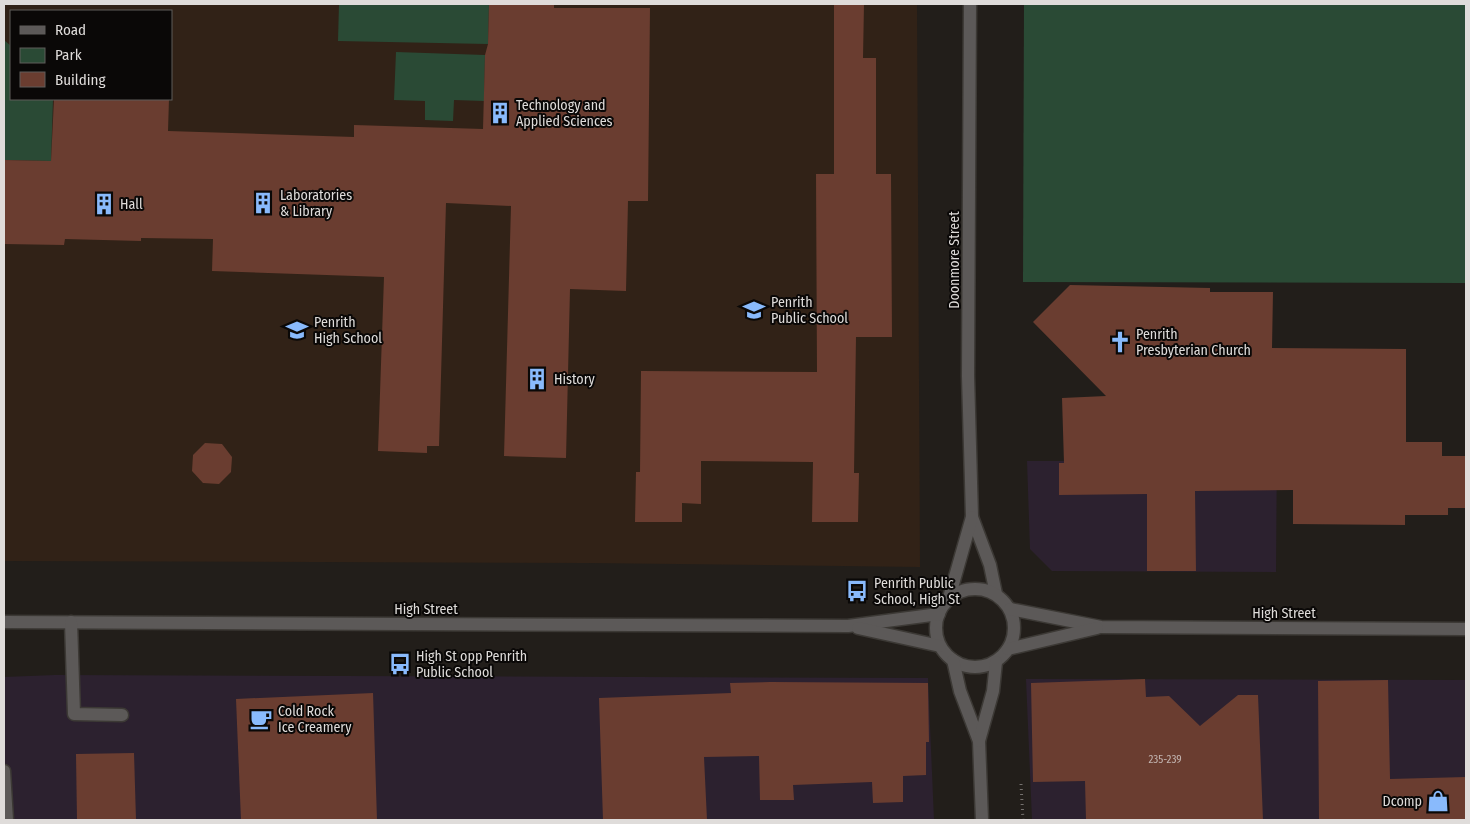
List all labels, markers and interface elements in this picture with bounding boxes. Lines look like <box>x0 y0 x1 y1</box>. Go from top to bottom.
legend <box>10 10 172 100</box>
text: Road <box>55 21 86 39</box>
text: Park <box>55 46 82 64</box>
text: Building <box>55 71 106 89</box>
place label: Technology and Applied Sciences <box>516 97 613 130</box>
building icon: Technology and Applied Sciences <box>487 100 513 126</box>
place label: Laboratories & Library <box>280 187 352 220</box>
building icon: Laboratories & Library <box>250 190 276 216</box>
building icon: Hall <box>91 191 117 217</box>
place label: Hall <box>120 196 143 213</box>
street label: Doonmore Street <box>946 211 963 309</box>
place label: Penrith Public School <box>771 294 848 327</box>
school or university icon: Penrith Public School <box>741 297 767 323</box>
place label: Penrith High School <box>314 314 382 347</box>
school or university icon: Penrith High School <box>284 317 310 343</box>
place label: Penrith Presbyterian Church <box>1136 326 1251 359</box>
church icon: Penrith Presbyterian Church <box>1107 329 1133 355</box>
building icon: History <box>524 366 550 392</box>
place label: History <box>554 371 596 388</box>
place label: Penrith Public School, High St <box>874 575 960 608</box>
bus stop icon: Penrith Public School, High St <box>844 578 870 604</box>
street label: High Street <box>394 601 458 618</box>
street label: High Street <box>1252 605 1316 622</box>
place label: High St opp Penrith Public School <box>416 648 527 681</box>
bus stop icon: High St opp Penrith Public School <box>387 651 413 677</box>
place label: Cold Rock Ice Creamery <box>278 703 352 736</box>
cafe icon: Cold Rock Ice Creamery <box>248 706 274 732</box>
house number: 235-239 <box>1148 753 1182 766</box>
shop icon: Dcomp <box>1425 788 1451 814</box>
place label: Dcomp <box>1383 793 1422 810</box>

